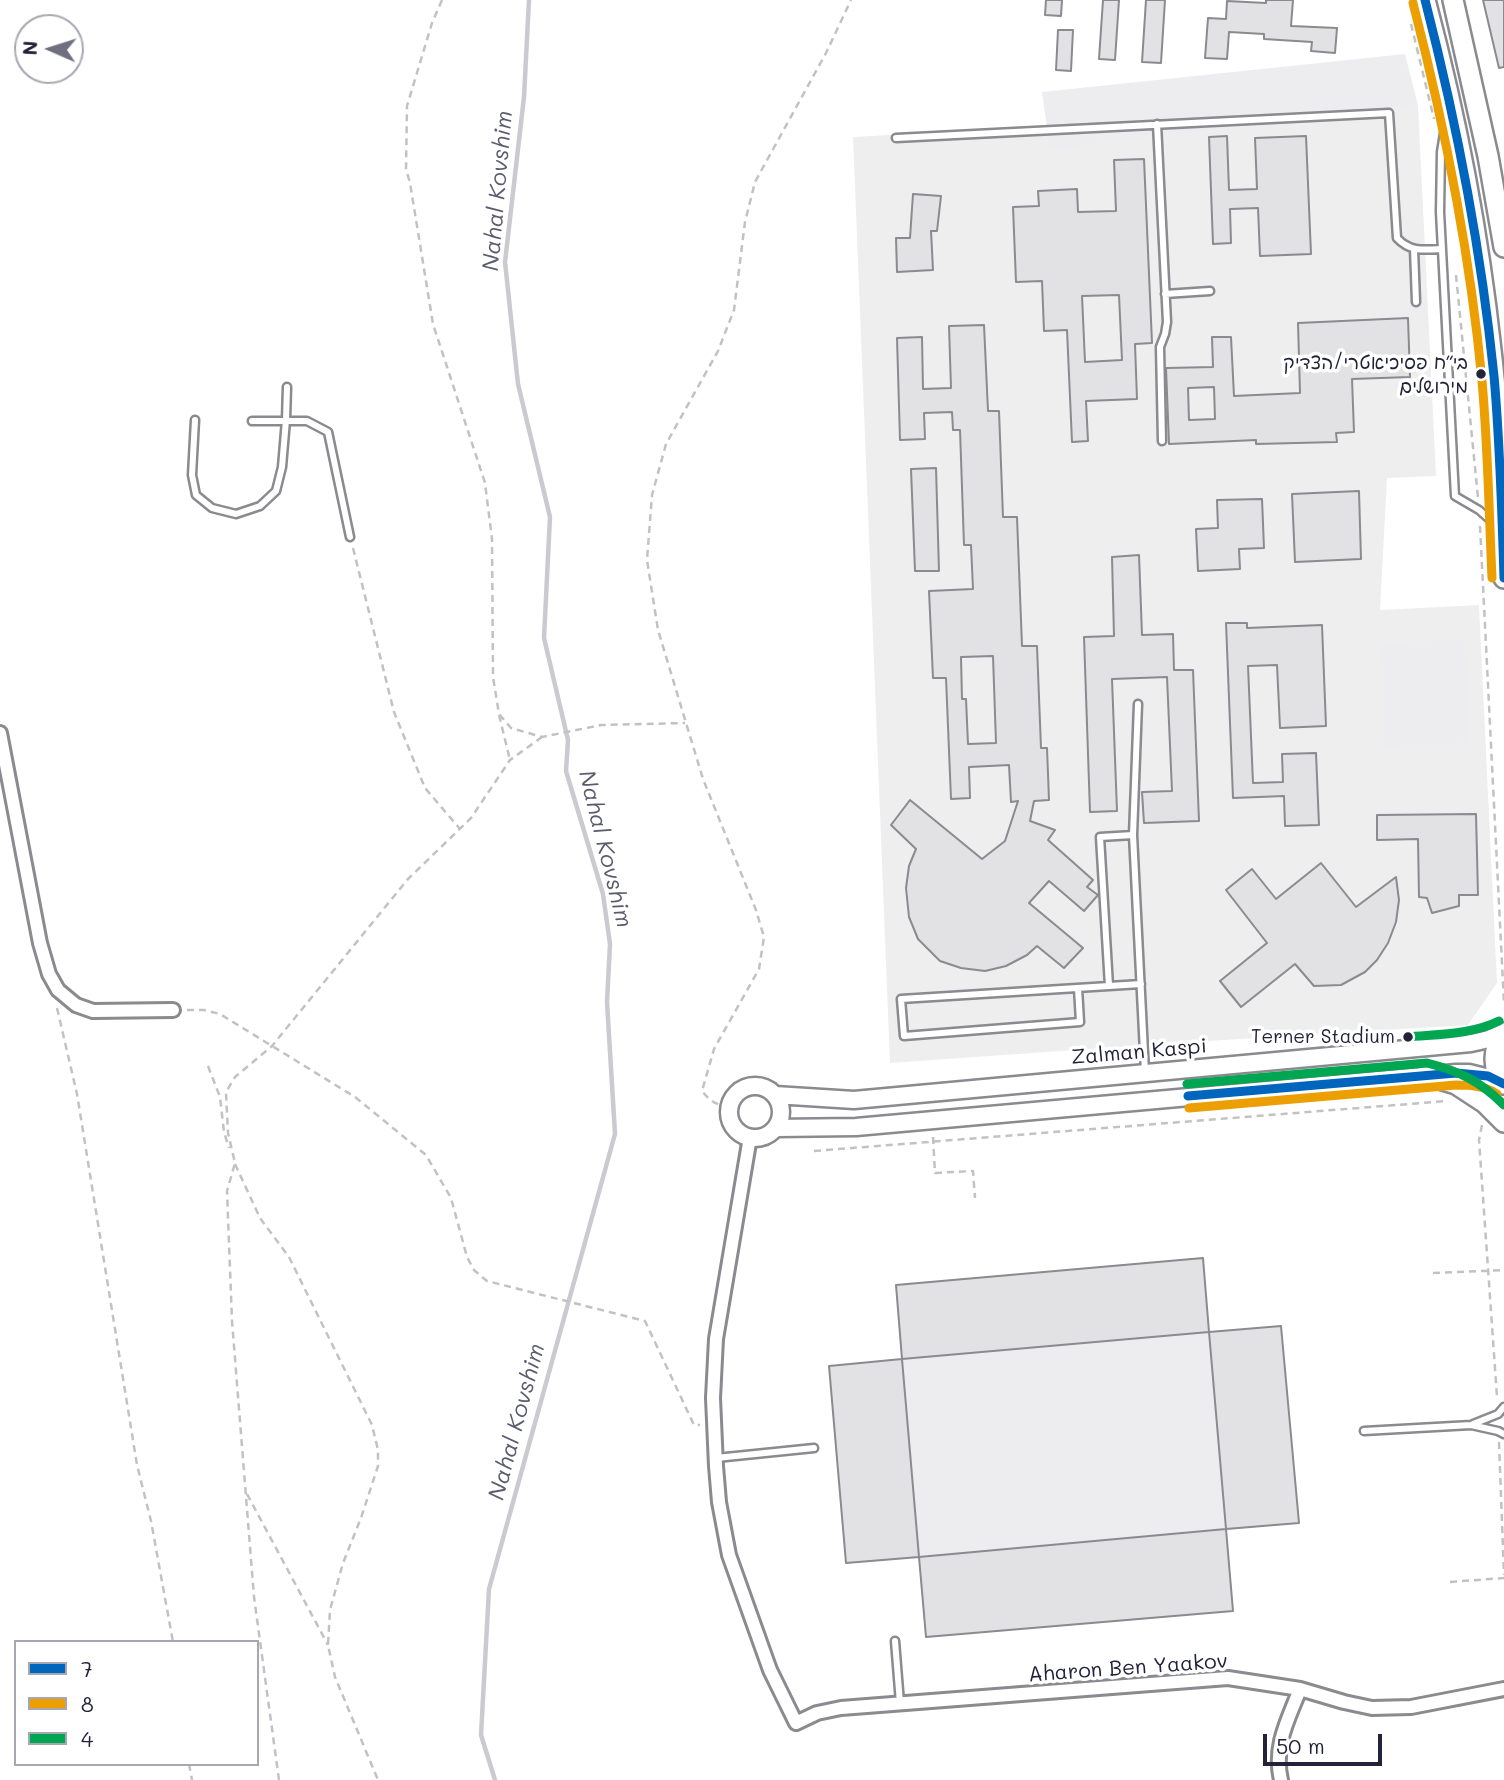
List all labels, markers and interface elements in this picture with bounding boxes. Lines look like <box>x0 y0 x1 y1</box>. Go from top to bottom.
north arrow <box>14 14 84 84</box>
text: N <box>17 40 42 56</box>
water label: Nahal Kovshim <box>477 110 519 272</box>
place label: בי״ח פסיכיאטרי/הצדיק מירושלים <box>1283 352 1468 396</box>
marker: בי״ח פסיכיאטרי/הצדיק מירושלים <box>1474 367 1488 381</box>
water label: Nahal Kovshim <box>572 768 638 930</box>
place label: Terner Stadium <box>1251 1026 1395 1048</box>
marker: Terner Stadium <box>1401 1030 1415 1044</box>
street label: Zalman Kaspi <box>1070 1034 1208 1070</box>
water label: Nahal Kovshim <box>483 1341 551 1503</box>
legend <box>14 1640 259 1766</box>
street label: Aharon Ben Yaakov <box>1027 1648 1229 1688</box>
text: 7 <box>81 1655 93 1682</box>
text: 8 <box>81 1690 94 1717</box>
scale bar <box>1266 1720 1385 1764</box>
text: 4 <box>81 1725 93 1752</box>
text: 50 m <box>1276 1732 1325 1759</box>

